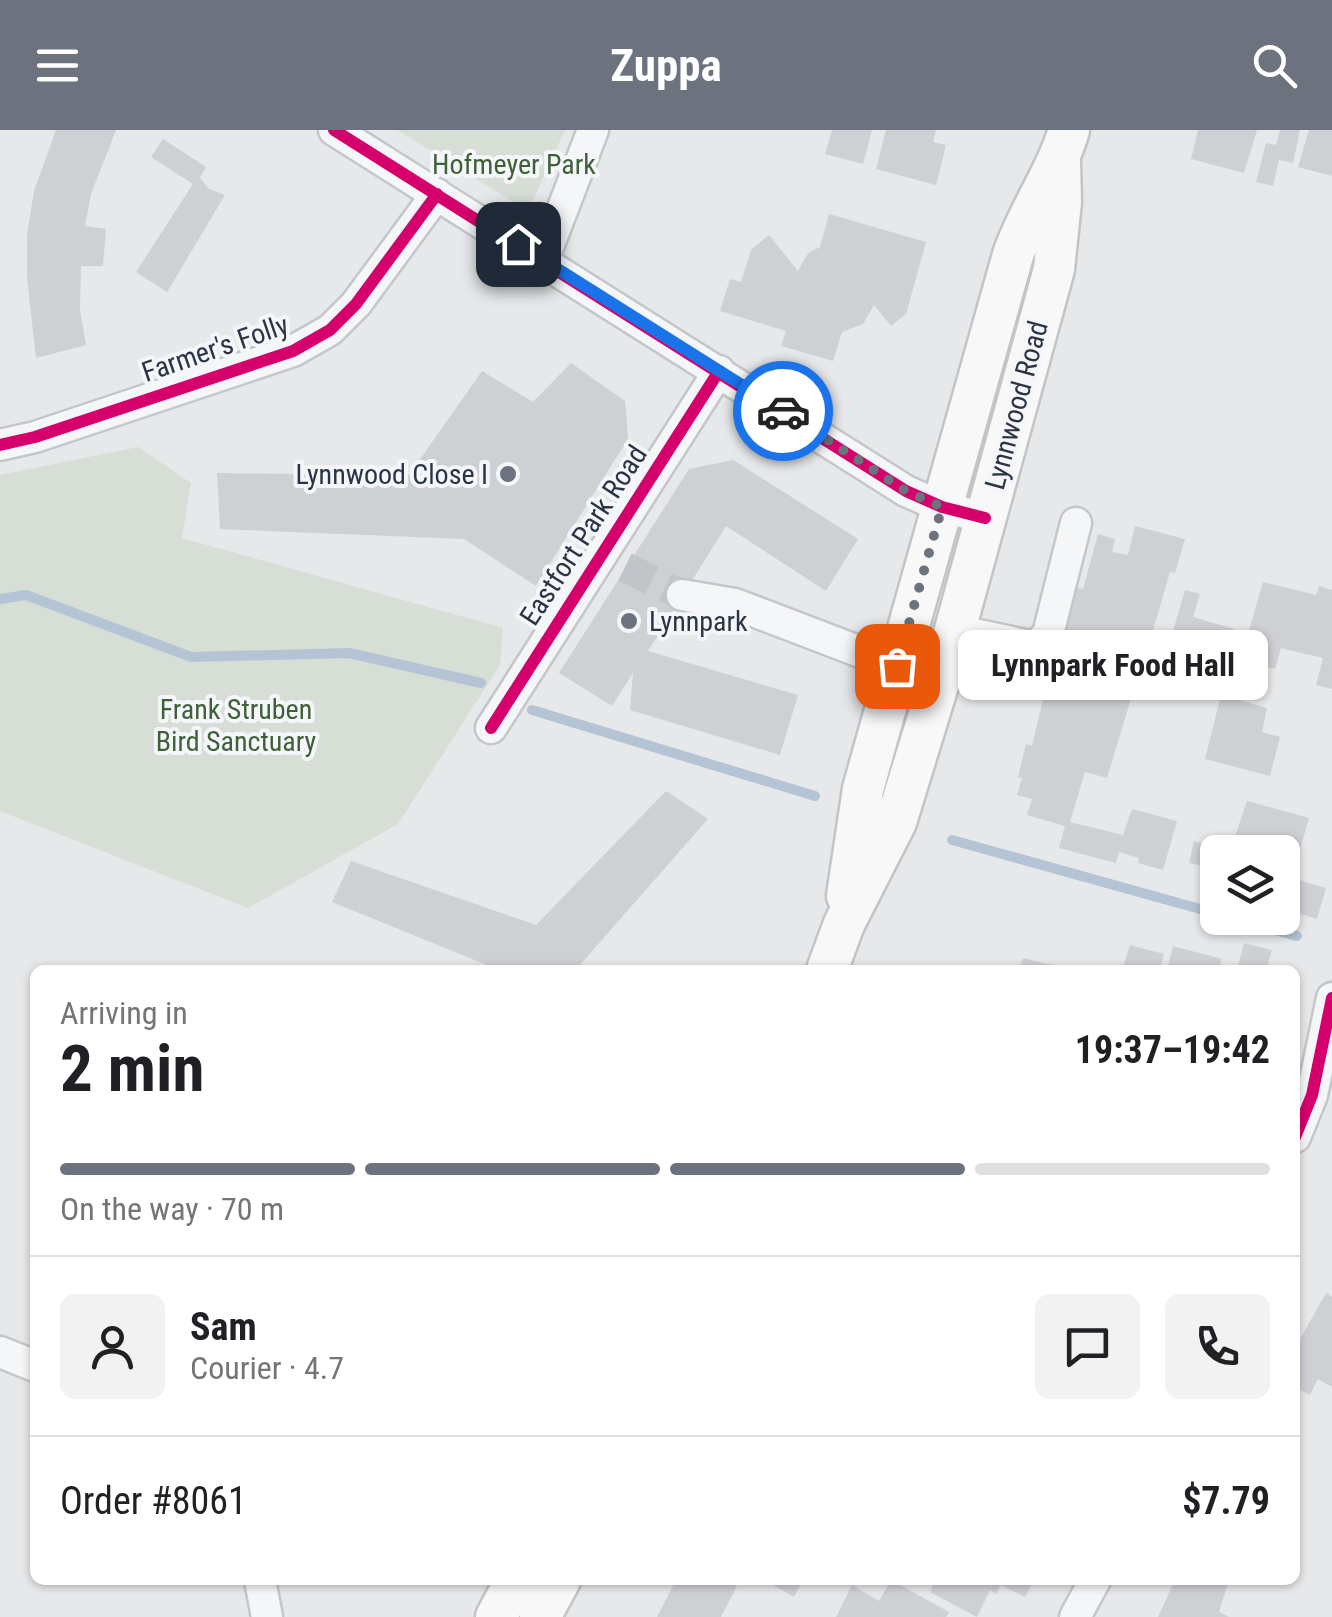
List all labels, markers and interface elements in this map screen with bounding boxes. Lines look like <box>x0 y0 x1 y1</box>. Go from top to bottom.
icon: menu <box>30 38 85 93</box>
icon: search <box>1247 38 1302 93</box>
text: Zuppa <box>610 39 722 92</box>
park label: Hofmeyer Park <box>432 148 596 181</box>
pin <box>476 202 561 287</box>
icon: home <box>491 217 546 272</box>
street label: Farmer's Folly <box>138 308 293 389</box>
street label: Lynnwood Road <box>978 317 1055 493</box>
courier <box>733 361 833 461</box>
icon: car <box>756 384 811 439</box>
street label: Eastfort Park Road <box>513 439 654 631</box>
place label: Lynnwood Close I <box>295 458 488 491</box>
marker: Lynnwood Close I <box>497 463 519 485</box>
place label: Lynnpark <box>649 605 748 638</box>
marker: Lynnpark <box>618 610 640 632</box>
pin <box>855 624 940 709</box>
callout: Lynnpark Food Hall <box>957 631 1267 701</box>
icon: bag <box>870 639 925 694</box>
text: Lynnpark Food Hall <box>991 646 1235 684</box>
park label: Frank Struben Bird Sanctuary <box>156 693 317 758</box>
map controls <box>1200 835 1300 935</box>
button: layers <box>1200 835 1300 935</box>
text: Arriving in <box>60 994 188 1032</box>
text: 19:37–19:42 <box>1075 1028 1270 1072</box>
text: 2 min <box>60 1031 204 1107</box>
text: On the way · 70 m <box>60 1190 284 1228</box>
button: person <box>60 1294 165 1399</box>
button: chat <box>1035 1294 1140 1399</box>
button: phone <box>1165 1294 1270 1399</box>
text: Sam <box>190 1305 257 1349</box>
text: Courier · 4.7 <box>190 1349 344 1387</box>
text: Order #8061 <box>60 1479 247 1523</box>
text: $7.79 <box>1182 1479 1270 1523</box>

